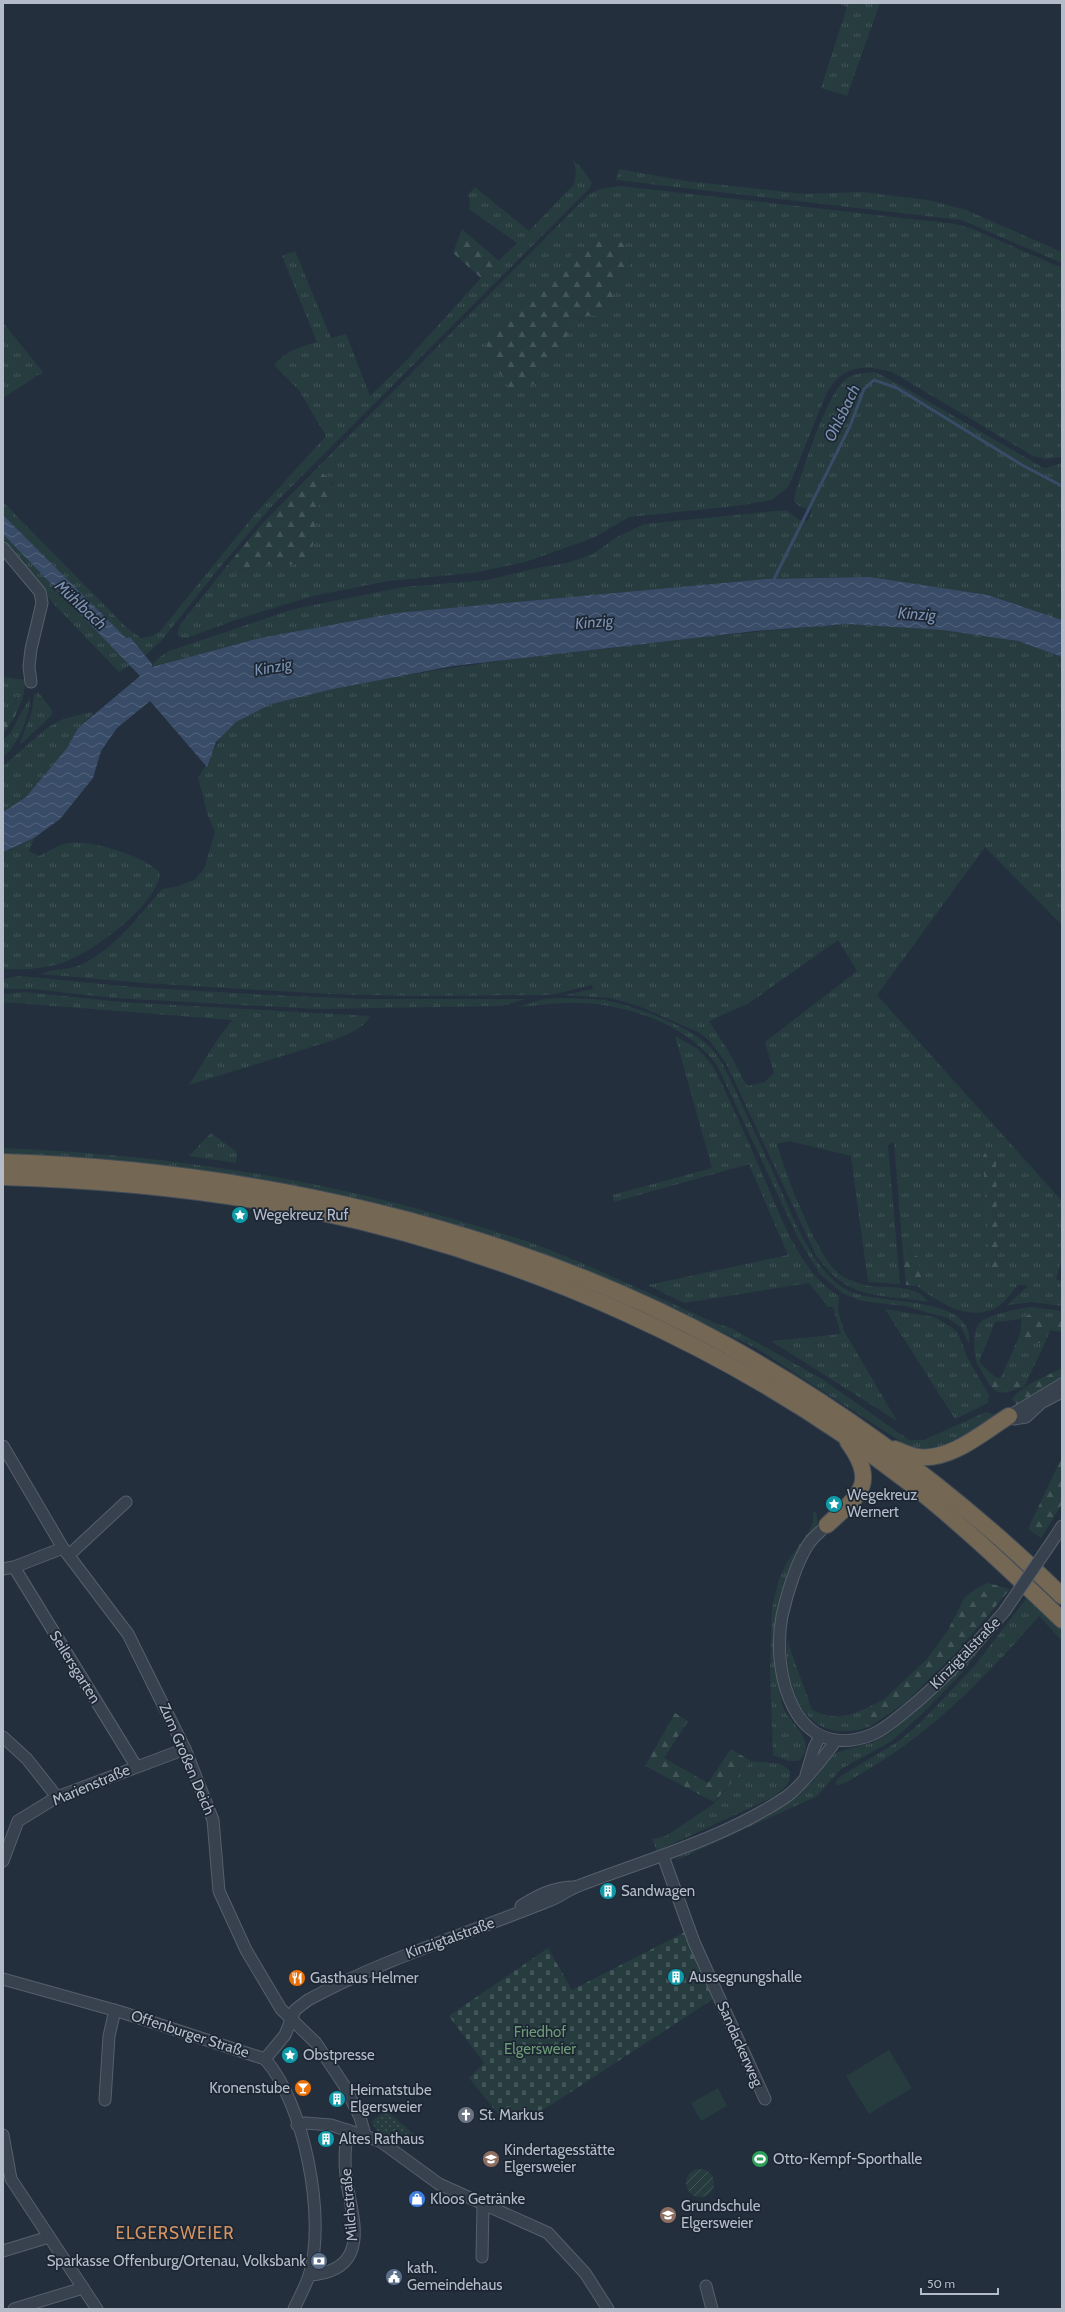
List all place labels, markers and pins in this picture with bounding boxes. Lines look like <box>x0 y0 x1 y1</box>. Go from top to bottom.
place icon: Wegekreuz Ruf <box>230 1205 250 1225</box>
place label: Wegekreuz Ruf <box>253 1206 348 1224</box>
place label: Wegekreuz Wernert <box>847 1486 917 1521</box>
place icon: Wegekreuz Wernert <box>824 1494 844 1514</box>
building icon: Sandwagen <box>598 1881 618 1901</box>
place label: Sandwagen <box>621 1882 695 1900</box>
building icon: Aussegnungshalle <box>666 1967 686 1987</box>
restaurant icon: Gasthaus Helmer <box>287 1968 307 1988</box>
place label: Aussegnungshalle <box>689 1968 802 1986</box>
place label: Gasthaus Helmer <box>310 1969 419 1987</box>
place icon: Obstpresse <box>280 2045 300 2065</box>
place label: Obstpresse <box>303 2046 375 2064</box>
bar icon: Kronenstube <box>293 2078 313 2098</box>
place label: Kronenstube <box>209 2079 290 2097</box>
place label: Heimatstube Elgersweier <box>350 2081 432 2116</box>
building icon: Heimatstube Elgersweier <box>327 2089 347 2109</box>
church icon: St. Markus <box>456 2105 476 2125</box>
place label: St. Markus <box>479 2106 544 2124</box>
building icon: Altes Rathaus <box>316 2129 336 2149</box>
place label: Altes Rathaus <box>339 2130 424 2148</box>
place label: Kindertagesstätte Elgersweier <box>504 2141 615 2176</box>
school or university icon: Kindertagesstätte Elgersweier <box>481 2149 501 2169</box>
sports icon: Otto-Kempf-Sporthalle <box>750 2149 770 2169</box>
place label: Otto-Kempf-Sporthalle <box>773 2150 922 2168</box>
shop icon: Kloos Getränke <box>407 2189 427 2209</box>
place label: Kloos Getränke <box>430 2190 525 2208</box>
place label: Grundschule Elgersweier <box>681 2197 761 2232</box>
school or university icon: Grundschule Elgersweier <box>658 2205 678 2225</box>
bank icon: Sparkasse Offenburg/Ortenau, Volksbank <box>309 2251 329 2271</box>
place label: Sparkasse Offenburg/Ortenau, Volksbank <box>47 2252 306 2270</box>
place label: kath. Gemeindehaus <box>407 2259 503 2294</box>
public building icon: kath. Gemeindehaus <box>384 2267 404 2287</box>

